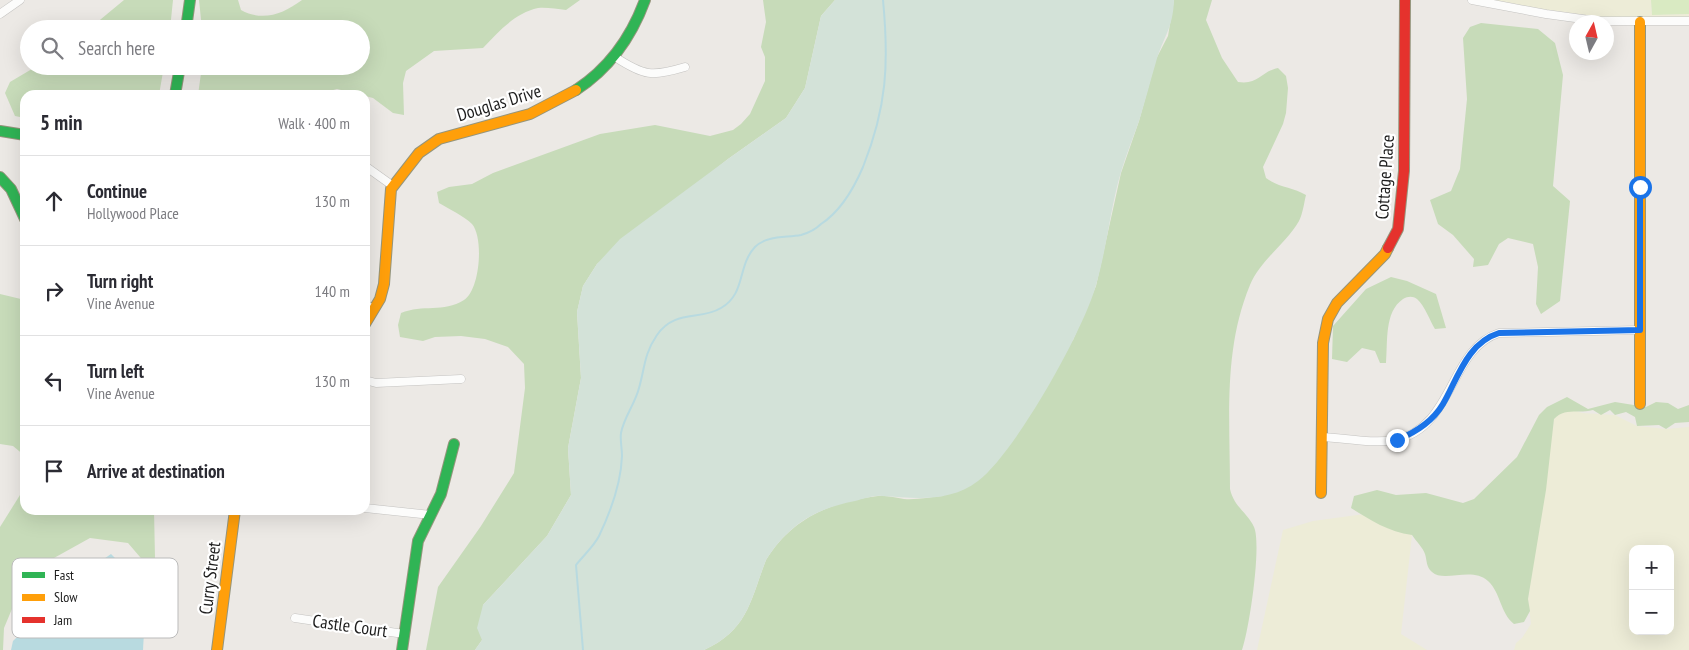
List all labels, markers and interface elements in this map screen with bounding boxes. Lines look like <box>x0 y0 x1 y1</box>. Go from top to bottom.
north arrow <box>1569 15 1614 60</box>
search box <box>20 20 370 75</box>
icon: search <box>38 34 66 62</box>
text: Search here <box>78 36 155 60</box>
street label: Douglas Drive <box>454 79 544 126</box>
text: 5 min <box>40 109 82 136</box>
text: Walk · 400 m <box>278 113 350 133</box>
street label: Cottage Place <box>1370 134 1399 220</box>
route start <box>1629 176 1652 199</box>
text: Continue <box>87 179 147 203</box>
icon: ahead <box>40 187 68 215</box>
text: 130 m <box>315 191 350 211</box>
text: Hollywood Place <box>87 203 179 223</box>
text: Turn right <box>87 269 153 293</box>
icon: right <box>40 277 68 305</box>
text: 140 m <box>315 281 350 301</box>
text: Vine Avenue <box>87 293 155 313</box>
text: Turn left <box>87 359 144 383</box>
icon: left <box>40 367 68 395</box>
text: 130 m <box>315 371 350 391</box>
text: Vine Avenue <box>87 383 155 403</box>
route end <box>1386 429 1409 452</box>
icon: arrive <box>40 457 68 485</box>
text: Arrive at destination <box>87 459 225 483</box>
street label: Curry Street <box>194 540 225 616</box>
map controls <box>1629 545 1674 635</box>
button: + <box>1629 545 1674 590</box>
legend <box>12 558 178 638</box>
text: Fast <box>54 566 74 584</box>
text: Slow <box>54 588 78 606</box>
button: − <box>1629 590 1674 635</box>
street label: Castle Court <box>311 609 389 642</box>
text: Jam <box>53 611 72 629</box>

